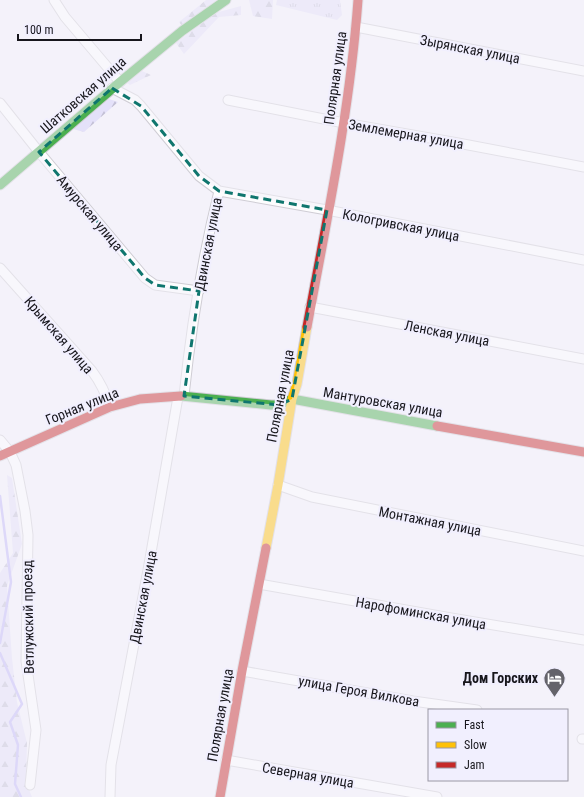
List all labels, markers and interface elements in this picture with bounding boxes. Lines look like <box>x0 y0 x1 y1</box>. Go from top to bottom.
scale bar <box>18 16 141 42</box>
text: 100 m <box>24 23 54 37</box>
street label: Полярная улица <box>321 30 349 126</box>
street label: Зырянская улица <box>419 31 521 67</box>
street label: Шатковская улица <box>37 53 129 137</box>
street label: Землемерная улица <box>347 116 465 152</box>
street label: Амурская улица <box>54 172 126 254</box>
street label: Двинская улица <box>191 196 225 292</box>
street label: Кологривская улица <box>341 206 461 244</box>
street label: Крымская улица <box>21 293 97 377</box>
street label: Ленская улица <box>403 317 491 349</box>
street label: Полярная улица <box>263 348 297 444</box>
street label: Горная улица <box>43 384 121 428</box>
street label: Мантуровская улица <box>322 384 444 420</box>
street label: Монтажная улица <box>377 503 483 539</box>
street label: Двинская улица <box>126 549 160 645</box>
street label: Ветлужский проезд <box>19 560 37 674</box>
street label: Нарофоминская улица <box>355 594 487 632</box>
hotel icon: Дом Горских <box>541 665 567 698</box>
street label: Полярная улица <box>204 667 236 763</box>
place label: Дом Горских <box>463 670 539 686</box>
street label: улица Героя Вилкова <box>297 672 421 710</box>
legend <box>428 709 568 781</box>
text: Fast <box>464 718 485 732</box>
text: Slow <box>464 738 487 752</box>
text: Jam <box>464 758 485 772</box>
street label: Северная улица <box>261 759 355 791</box>

